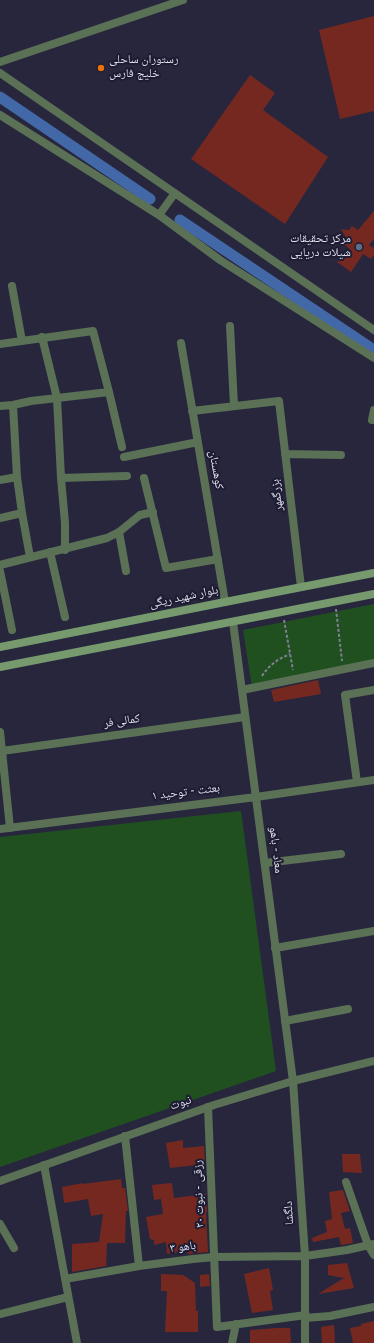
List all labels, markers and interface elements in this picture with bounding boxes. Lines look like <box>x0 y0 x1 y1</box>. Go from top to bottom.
place label: رستوران ساحلی خلیج فارس <box>109 54 179 82</box>
marker: رستوران ساحلی خلیج فارس <box>96 63 106 73</box>
place label: مرکز تحقیقات شیلات دریایی <box>290 233 351 261</box>
marker: مرکز تحقیقات شیلات دریایی <box>354 242 364 252</box>
street label: کوهستان <box>205 450 225 490</box>
street label: بزرگمهر <box>269 478 287 512</box>
street label: بلوار شهید ریگی <box>148 584 220 612</box>
street label: کمالی فر <box>103 712 141 732</box>
street label: بعثت - توحید ۱ <box>151 782 221 804</box>
street label: معاد - باهو <box>265 826 285 874</box>
street label: نبوت <box>168 1094 194 1114</box>
street label: رزقی - نبوت ۲۰ <box>192 1160 208 1228</box>
street label: دلگشا <box>282 1201 298 1225</box>
street label: باهو ۳ <box>169 1239 197 1257</box>

